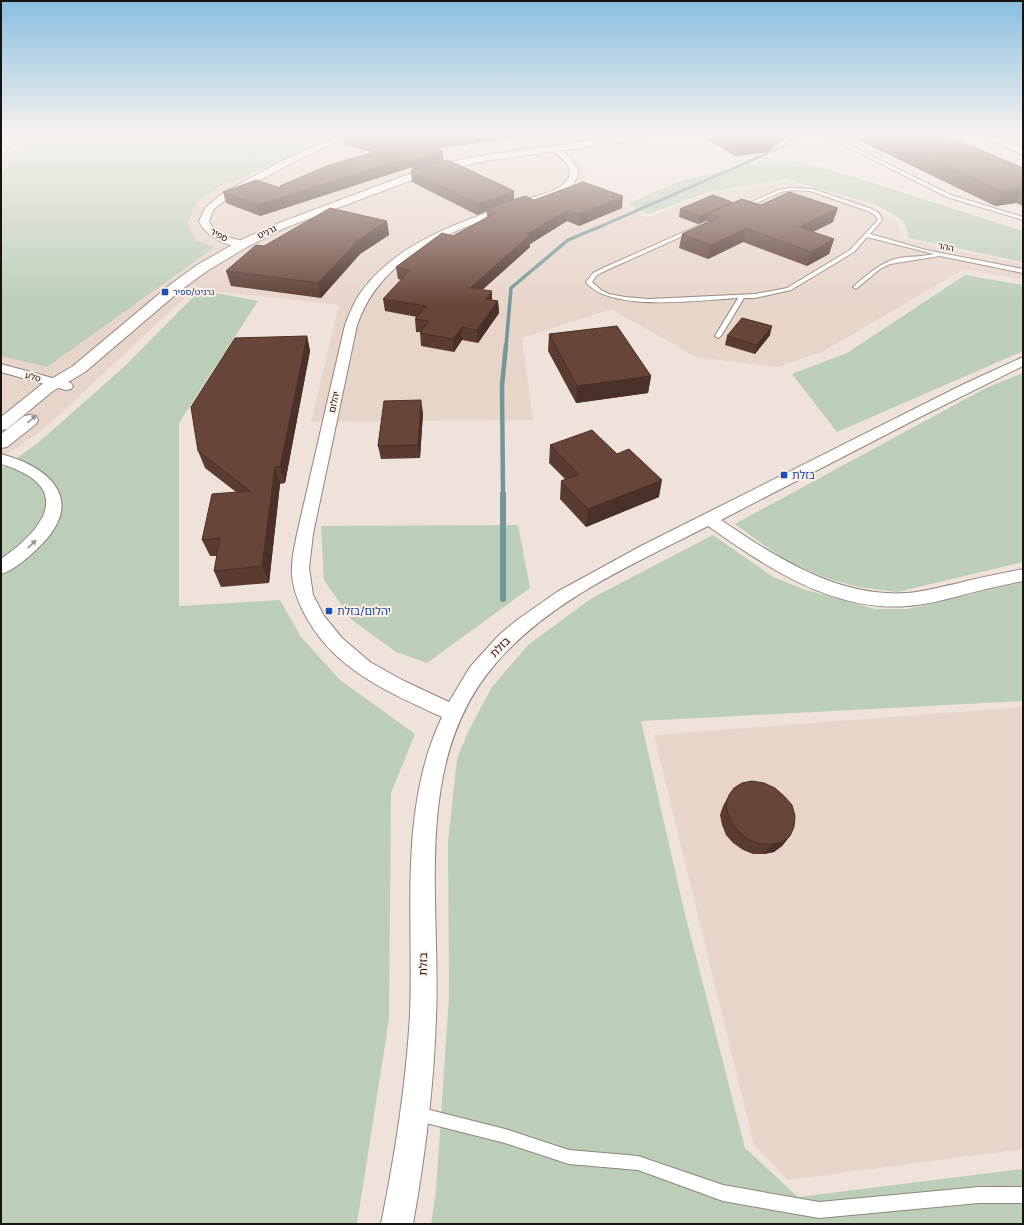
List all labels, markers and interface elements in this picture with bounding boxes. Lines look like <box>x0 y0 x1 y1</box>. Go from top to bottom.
street label: גרניט <box>256 222 279 242</box>
street label: ספיר <box>208 225 230 245</box>
street label: ההר <box>937 240 955 254</box>
place label: גרניט/ספיר <box>173 286 215 298</box>
marker: גרניט/ספיר <box>160 287 170 297</box>
street label: סלע <box>24 369 42 385</box>
street label: יהלום <box>326 390 342 414</box>
one-way arrow <box>26 415 37 423</box>
place label: בזלת <box>792 468 815 482</box>
marker: בזלת <box>779 470 789 480</box>
one-way arrow <box>27 539 37 549</box>
place label: יהלום/בזלת <box>337 604 391 618</box>
marker: יהלום/בזלת <box>324 606 334 616</box>
street label: בזלת <box>487 634 513 660</box>
street label: בזלת <box>416 952 430 976</box>

